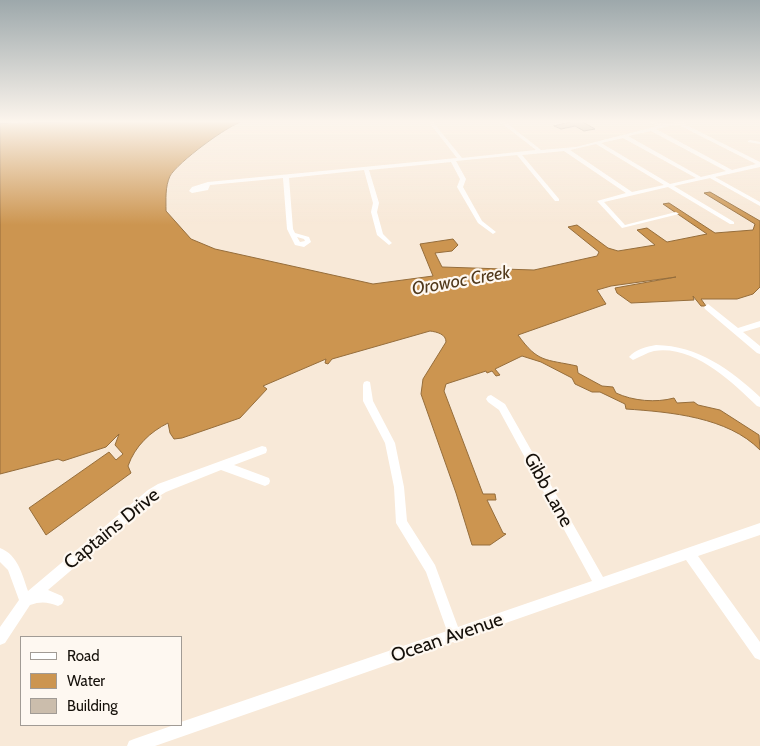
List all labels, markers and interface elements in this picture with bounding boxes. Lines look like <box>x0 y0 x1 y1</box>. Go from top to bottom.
water label: Orowoc Creek <box>410 262 512 300</box>
street label: Gibb Lane <box>518 449 578 531</box>
street label: Captains Drive <box>60 484 164 574</box>
street label: Ocean Avenue <box>388 608 506 668</box>
legend <box>20 636 182 726</box>
text: Road <box>67 647 100 665</box>
text: Water <box>67 672 105 690</box>
text: Building <box>67 697 118 715</box>

